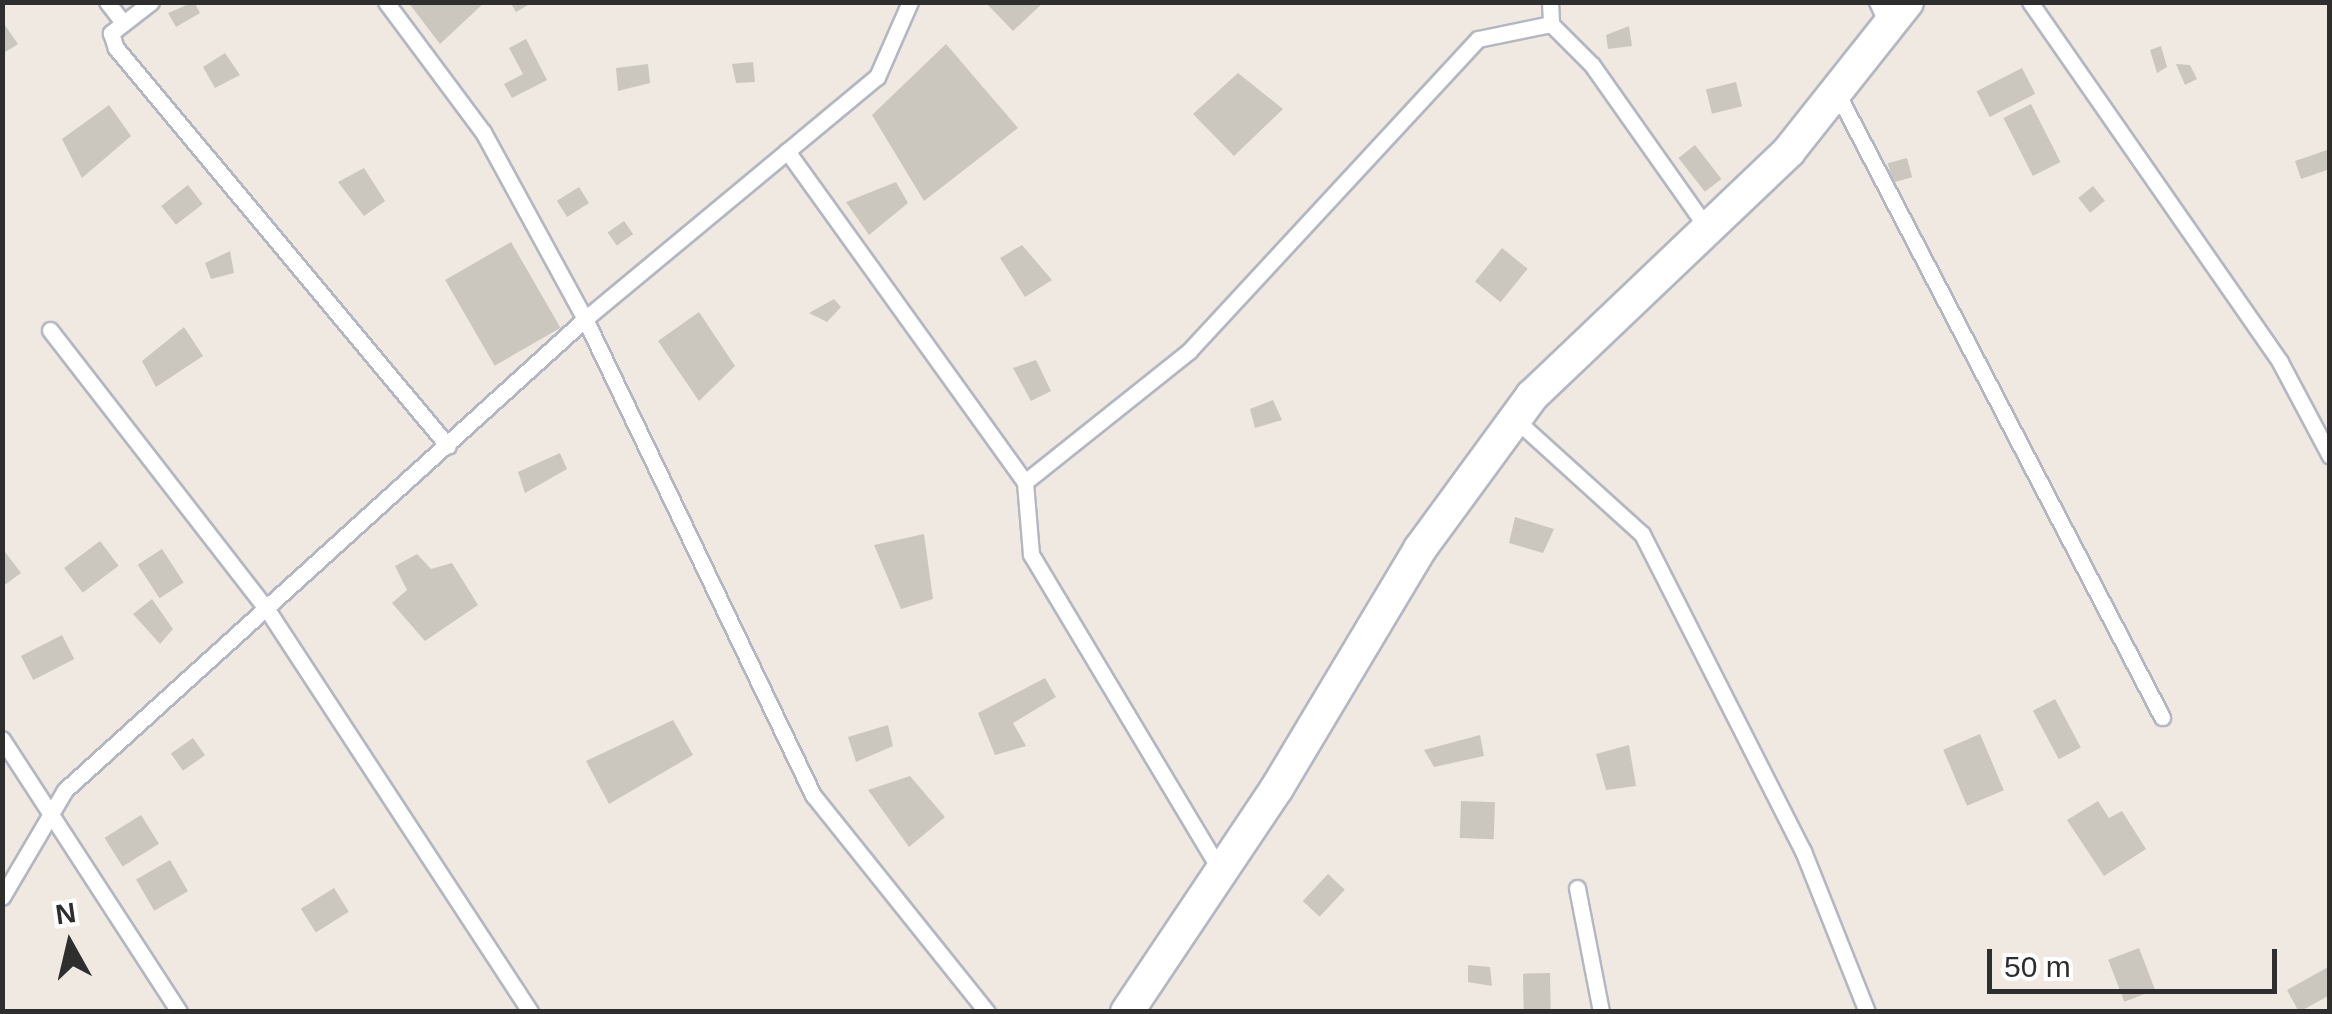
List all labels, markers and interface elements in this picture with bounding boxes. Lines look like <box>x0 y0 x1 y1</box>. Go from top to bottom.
north arrow <box>20 894 120 994</box>
text: N <box>54 897 78 931</box>
scale bar <box>1992 929 2282 991</box>
text: 50 m <box>2004 950 2071 983</box>

